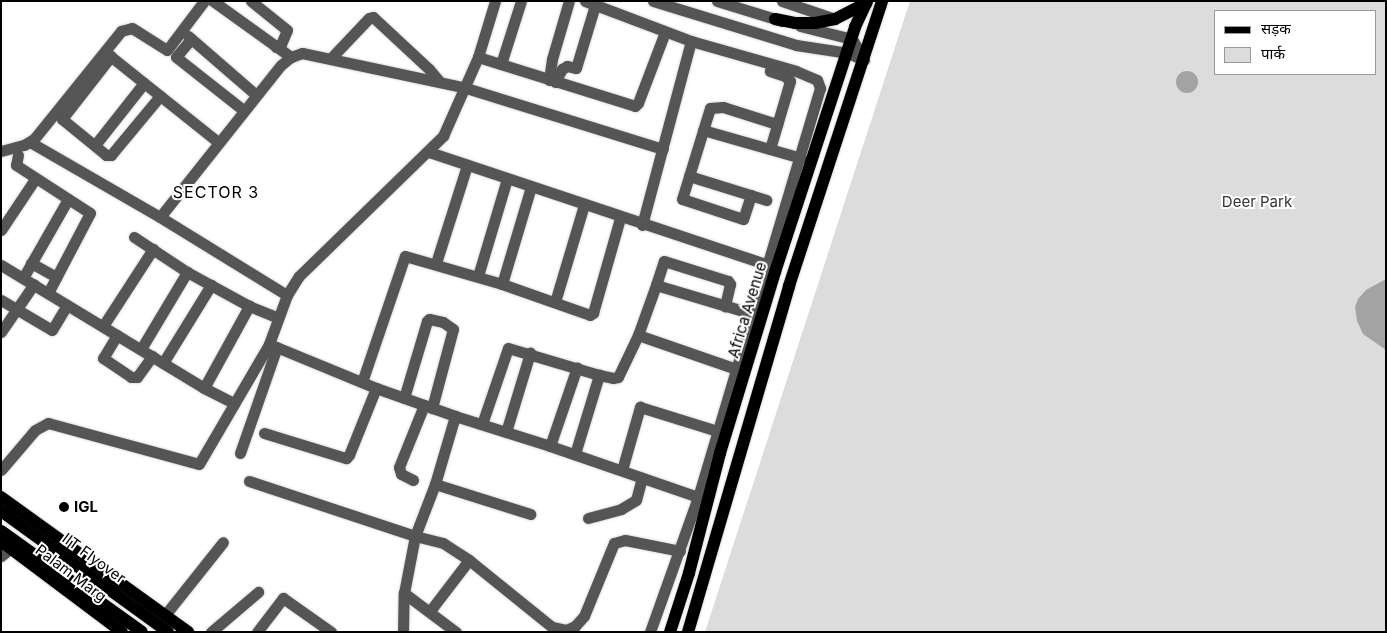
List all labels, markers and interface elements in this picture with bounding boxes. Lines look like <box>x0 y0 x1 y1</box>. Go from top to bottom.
legend <box>1214 10 1377 75</box>
text: सड़क <box>1261 19 1291 38</box>
text: पार्क <box>1261 44 1285 63</box>
district label: SECTOR 3 <box>172 182 260 202</box>
park label: Deer Park <box>1222 193 1292 211</box>
street label: Africa Avenue <box>724 260 770 360</box>
place label: IGL <box>74 498 98 516</box>
marker: IGL <box>58 501 70 513</box>
street label: IIT Flyover <box>59 529 129 587</box>
street label: Palam Marg <box>32 541 110 605</box>

